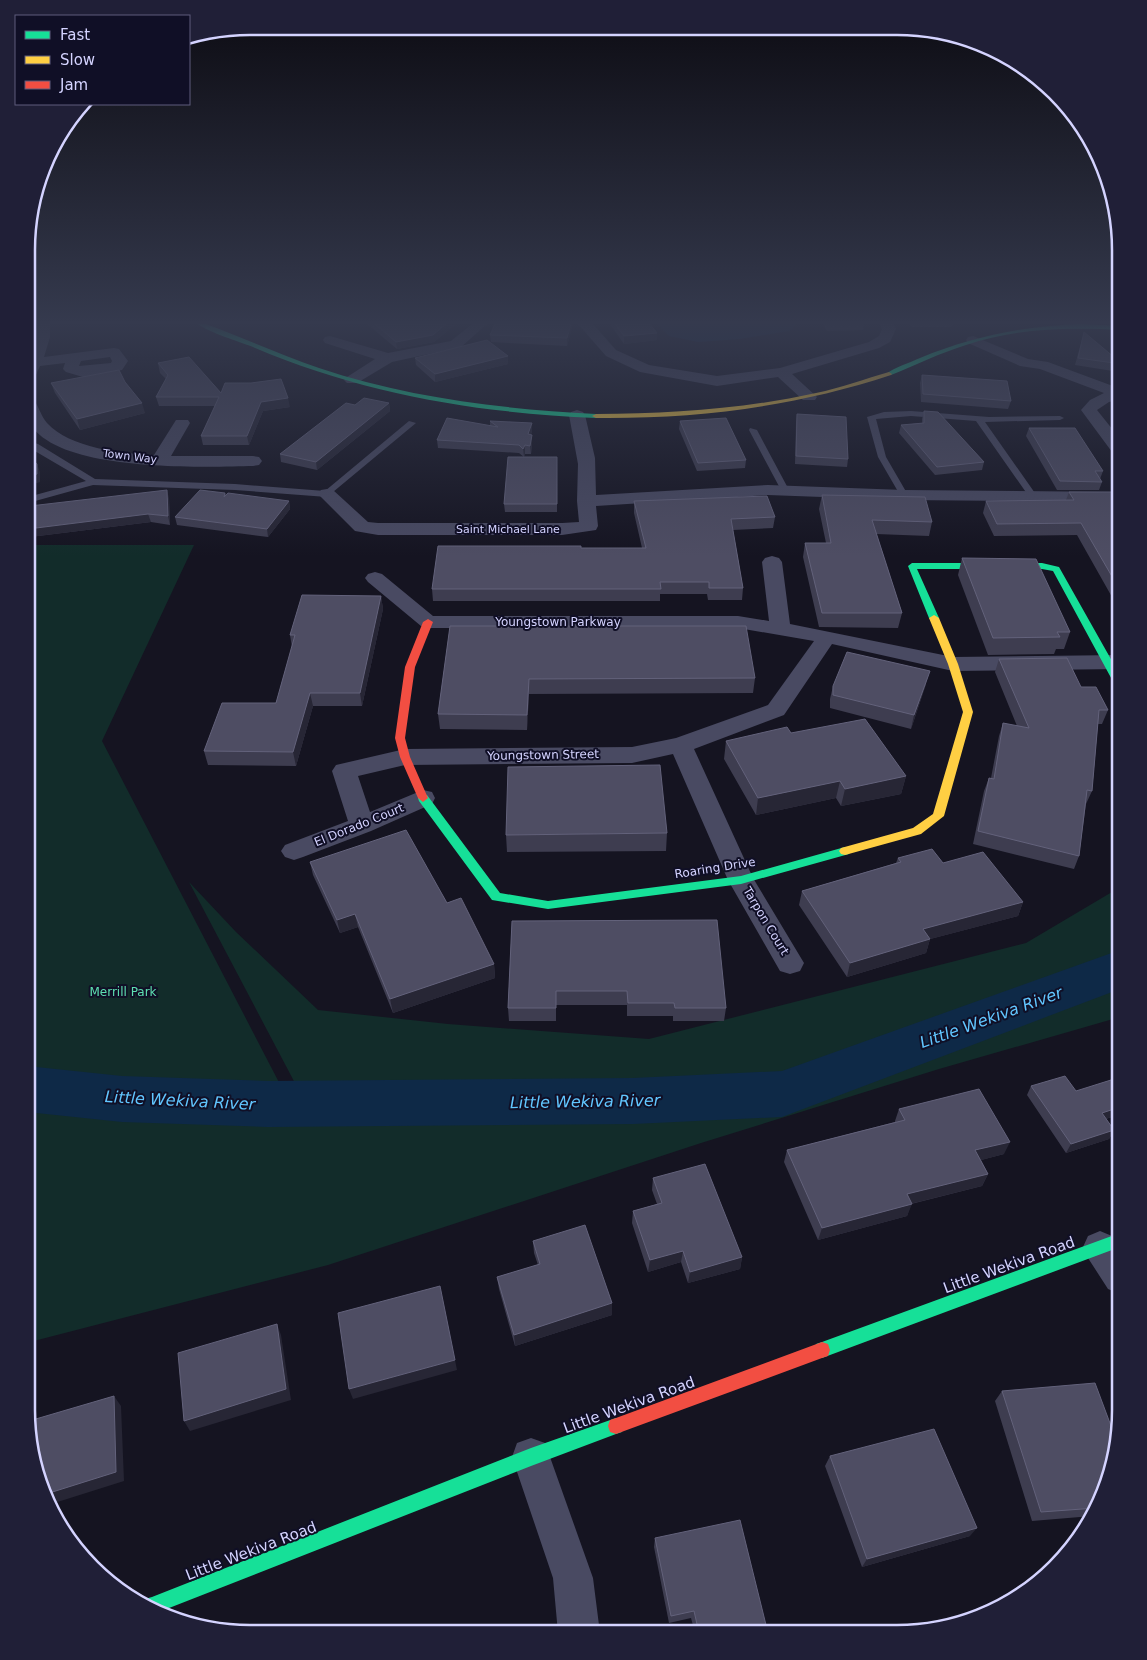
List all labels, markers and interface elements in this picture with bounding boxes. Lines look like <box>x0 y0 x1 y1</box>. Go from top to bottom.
legend <box>15 15 190 105</box>
text: Fast <box>60 26 90 44</box>
text: Slow <box>60 51 95 69</box>
text: Jam <box>59 76 88 94</box>
street label: Town Way <box>101 447 158 466</box>
street label: Saint Michael Lane <box>456 523 560 536</box>
street label: Youngstown Parkway <box>494 615 621 629</box>
street label: Youngstown Street <box>486 747 599 763</box>
street label: El Dorado Court <box>312 801 406 849</box>
street label: Roaring Drive <box>674 855 756 881</box>
street label: Tarpon Court <box>740 884 792 958</box>
water label: Little Wekiva River <box>917 982 1066 1052</box>
park label: Merrill Park <box>89 985 157 999</box>
water label: Little Wekiva River <box>104 1087 257 1114</box>
water label: Little Wekiva River <box>510 1091 662 1112</box>
street label: Little Wekiva Road <box>941 1233 1077 1297</box>
street label: Little Wekiva Road <box>561 1373 697 1437</box>
street label: Little Wekiva Road <box>183 1518 319 1584</box>

